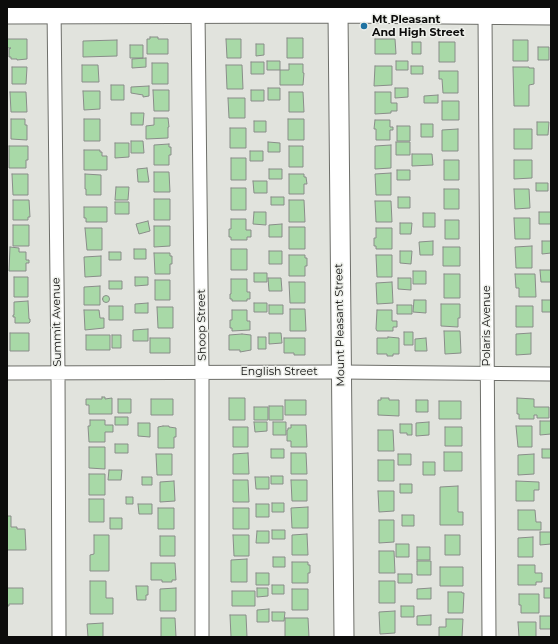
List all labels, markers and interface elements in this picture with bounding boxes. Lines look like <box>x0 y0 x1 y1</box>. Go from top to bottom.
place label: Mt Pleasant And High Street <box>372 13 465 39</box>
marker: Mt Pleasant And High Street <box>359 21 369 31</box>
street label: Mount Pleasant Street <box>332 263 348 387</box>
street label: Summit Avenue <box>50 277 64 367</box>
street label: Polaris Avenue <box>480 285 494 367</box>
street label: Shoop Street <box>195 289 209 361</box>
street label: English Street <box>240 365 318 379</box>

